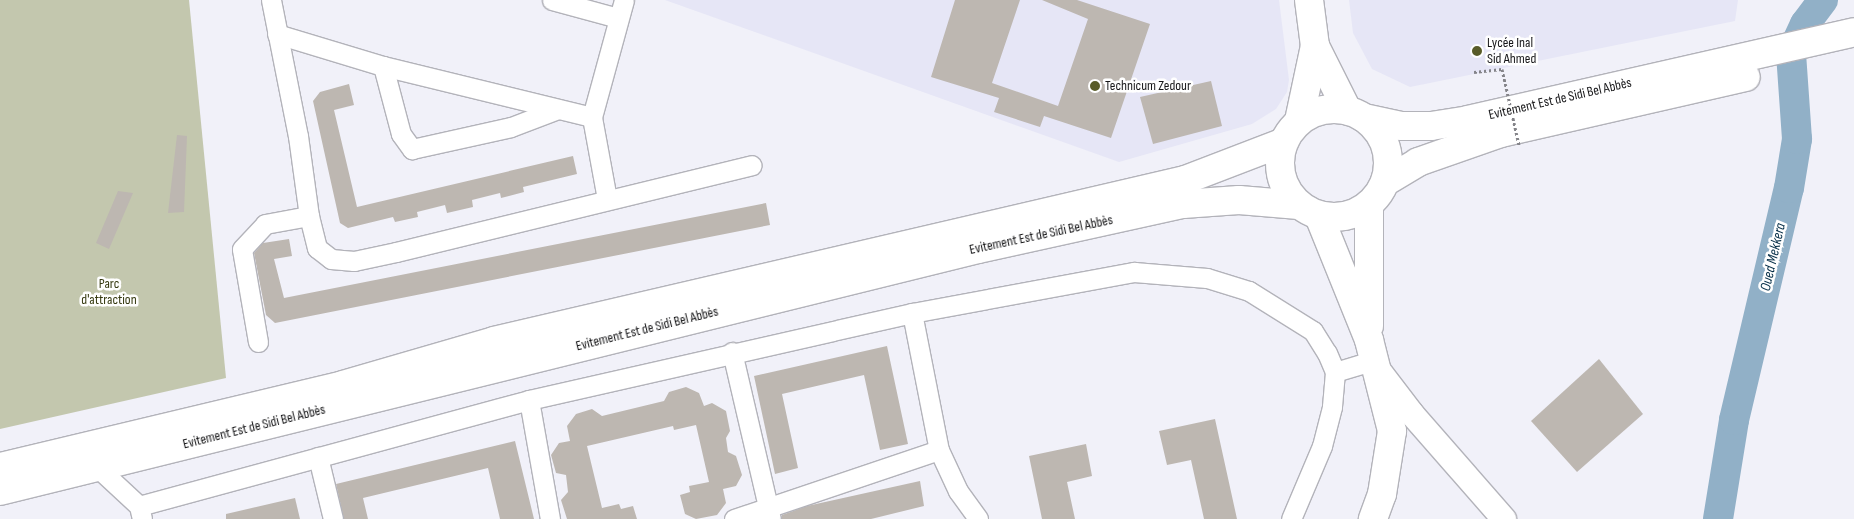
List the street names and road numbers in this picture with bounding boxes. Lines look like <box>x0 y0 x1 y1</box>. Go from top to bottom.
street label: Evitement Est de Sidi Bel Abbès <box>1487 74 1633 124</box>
street label: Evitement Est de Sidi Bel Abbès <box>968 212 1114 258</box>
street label: Evitement Est de Sidi Bel Abbès <box>574 303 720 355</box>
street label: Evitement Est de Sidi Bel Abbès <box>181 401 327 453</box>

